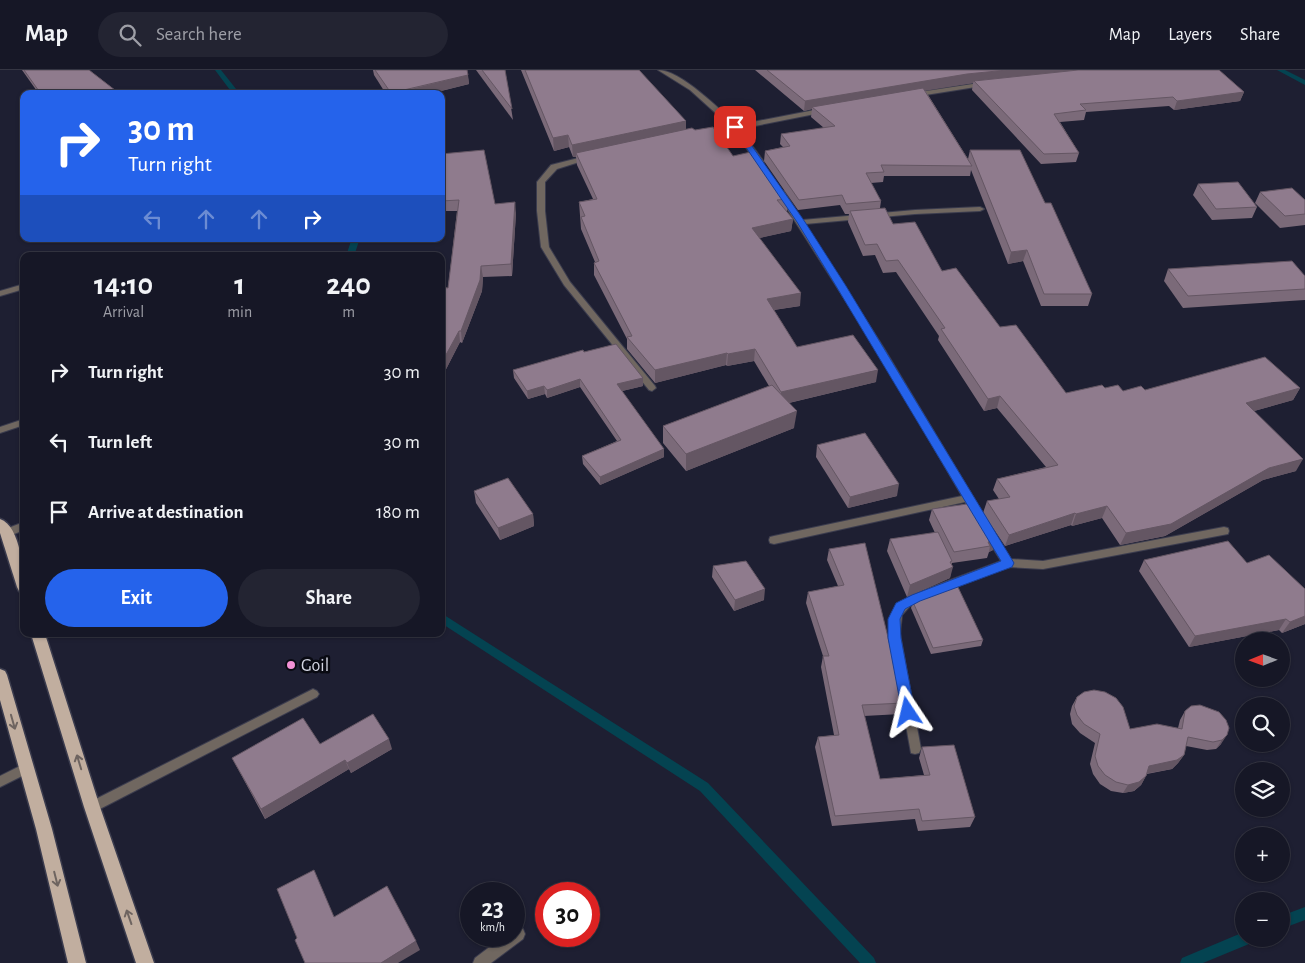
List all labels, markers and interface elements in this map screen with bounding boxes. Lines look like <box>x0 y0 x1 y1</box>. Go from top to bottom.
search box <box>98 12 448 57</box>
icon: search <box>116 21 144 49</box>
text: Map <box>25 22 68 46</box>
text: Search here <box>156 25 242 44</box>
text: Map <box>1109 26 1140 44</box>
text: Layers <box>1168 26 1212 44</box>
text: Share <box>1240 26 1280 44</box>
pin <box>714 106 756 148</box>
icon: right <box>45 110 110 175</box>
text: 30 m <box>128 112 195 147</box>
icon: arrive <box>721 113 749 141</box>
text: Turn right <box>128 153 212 175</box>
icon: left <box>139 205 167 233</box>
icon: ahead <box>192 205 220 233</box>
icon: ahead <box>245 205 273 233</box>
icon: right <box>298 205 326 233</box>
text: 14:10 <box>94 270 153 300</box>
text: 1 <box>234 270 245 300</box>
text: 240 <box>326 270 371 300</box>
text: Arrival <box>103 304 144 320</box>
text: min <box>227 304 252 320</box>
text: m <box>342 304 355 320</box>
icon: right <box>45 358 73 386</box>
text: Turn right <box>88 363 163 382</box>
text: 30 m <box>384 363 420 382</box>
icon: left <box>45 428 73 456</box>
text: Turn left <box>88 433 152 452</box>
text: 30 m <box>384 433 420 452</box>
icon: arrive <box>45 498 73 526</box>
text: Arrive at destination <box>88 503 244 522</box>
text: 180 m <box>376 503 420 522</box>
button: Exit <box>45 569 228 627</box>
button: Share <box>238 569 420 627</box>
north arrow <box>1235 632 1290 688</box>
map controls <box>1235 632 1290 947</box>
place label: Goil <box>301 657 329 675</box>
marker: Goil <box>285 659 297 671</box>
position arrow <box>881 685 933 737</box>
button: search <box>1235 697 1290 752</box>
one-way arrow <box>9 713 19 729</box>
one-way arrow <box>73 755 83 771</box>
button: layers <box>1235 762 1290 817</box>
button: + <box>1235 827 1290 882</box>
one-way arrow <box>52 870 61 886</box>
speed limit sign: 30 <box>535 882 600 947</box>
button: − <box>1235 892 1290 947</box>
text: 23 <box>481 896 504 921</box>
one-way arrow <box>124 910 133 925</box>
text: km/h <box>480 921 505 933</box>

